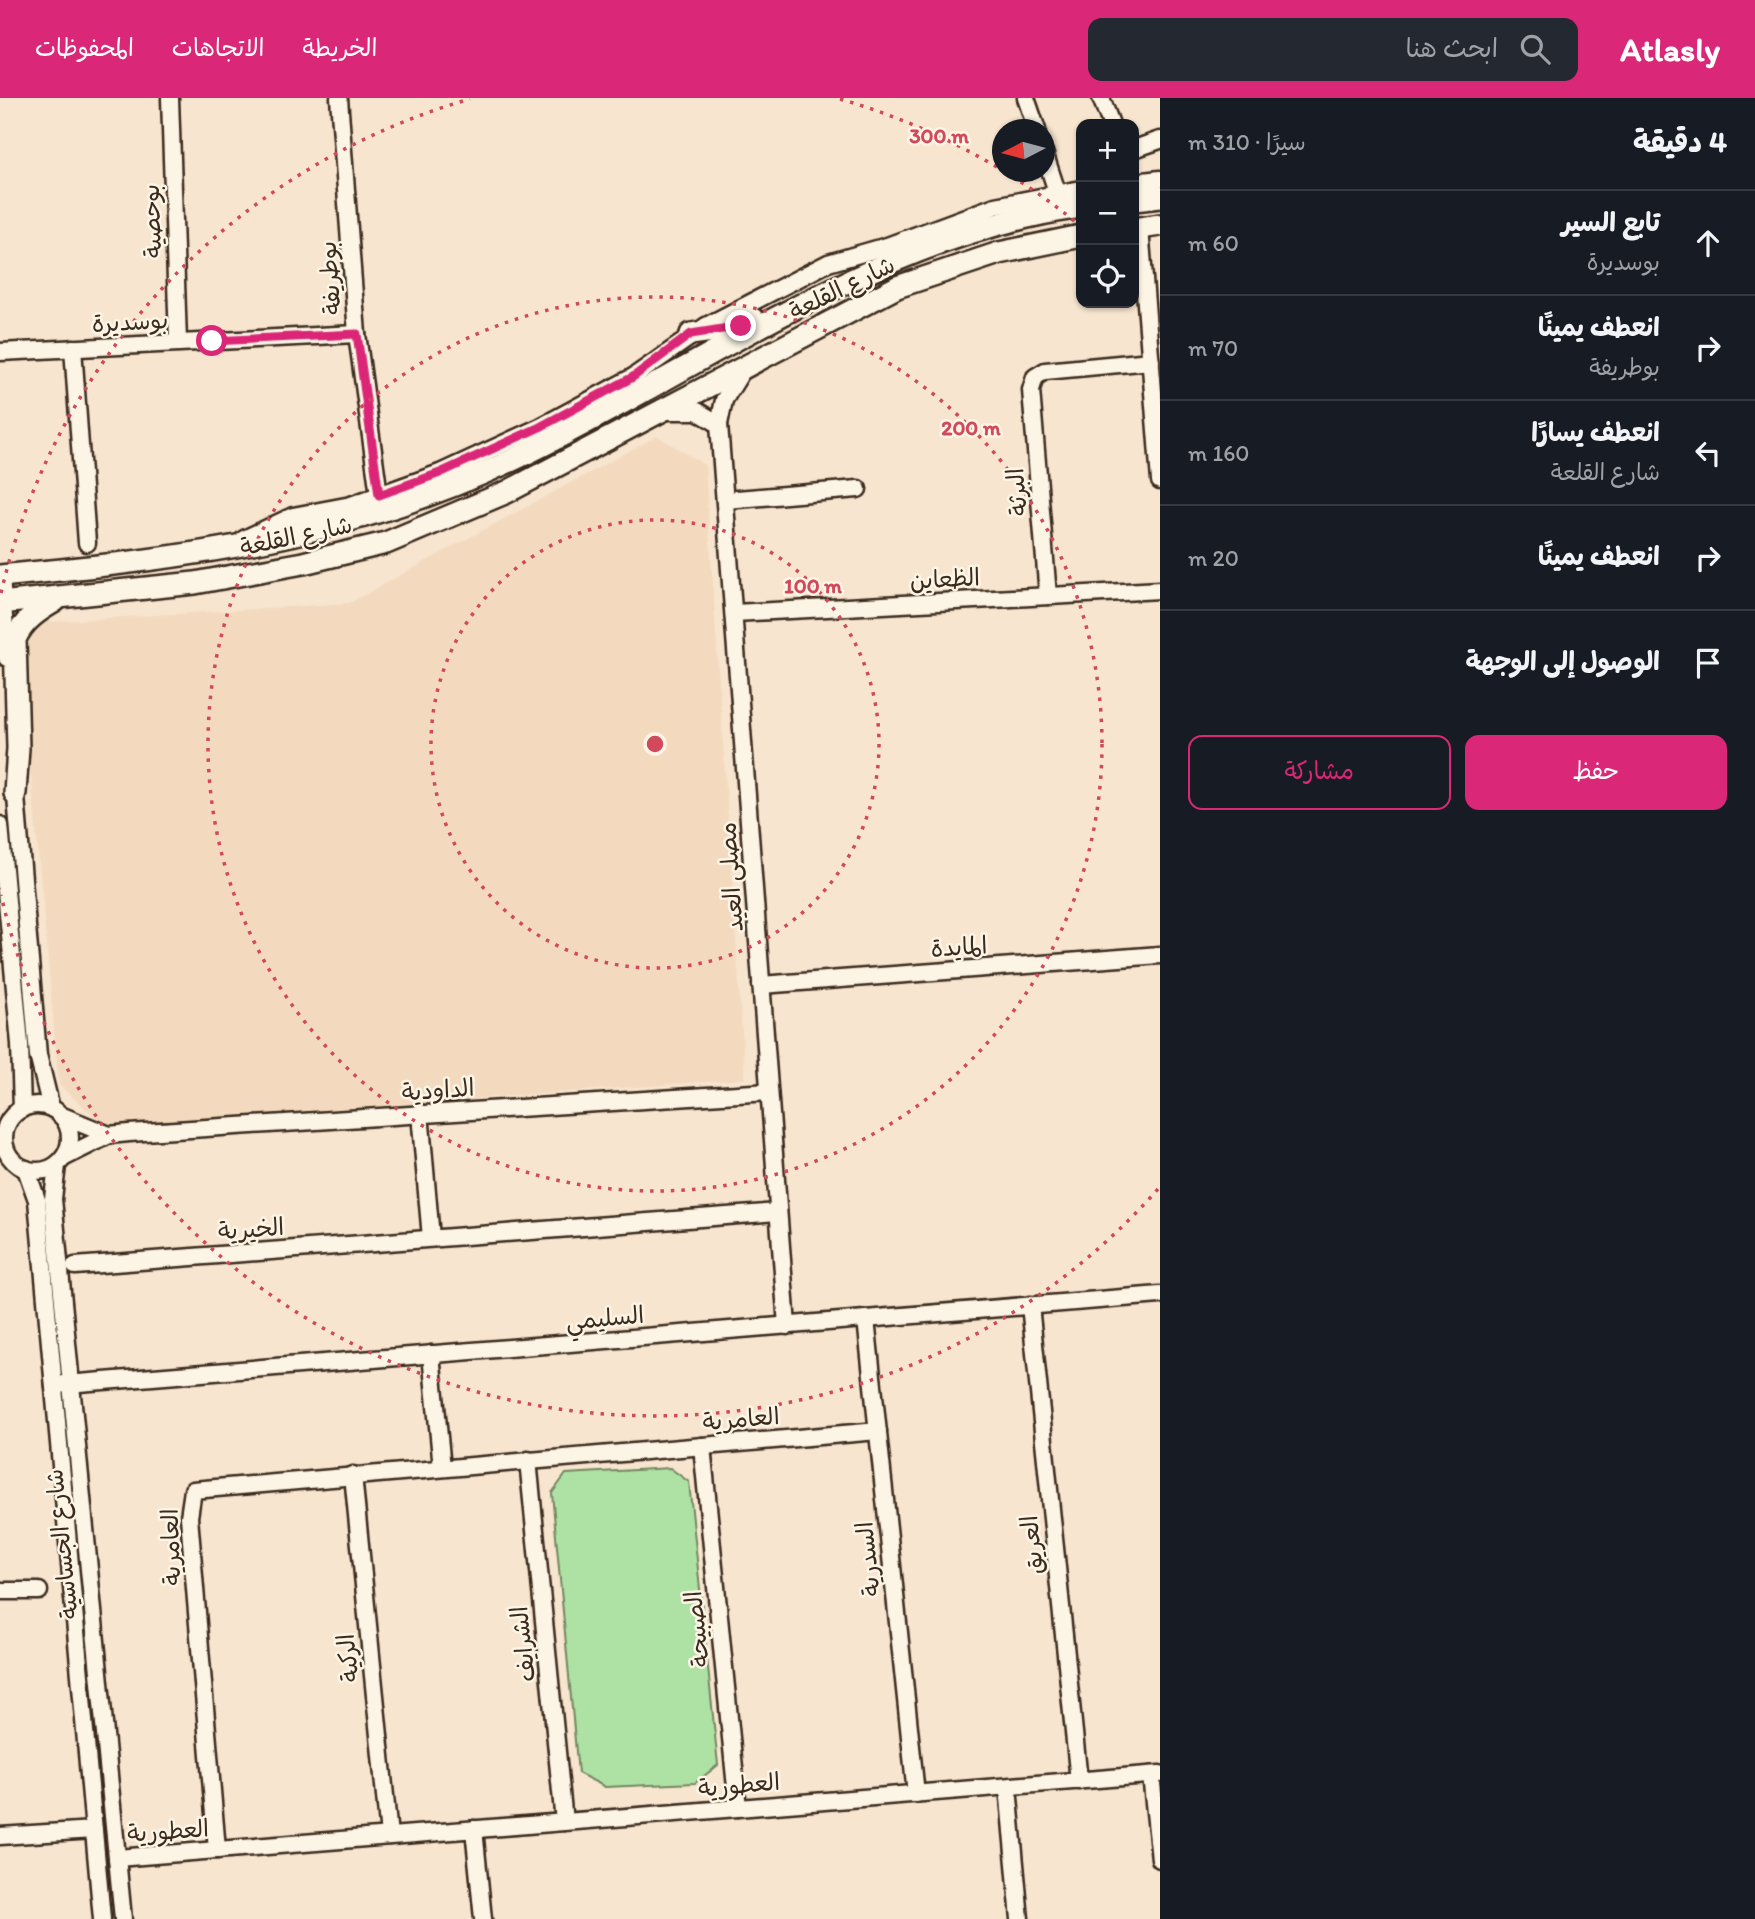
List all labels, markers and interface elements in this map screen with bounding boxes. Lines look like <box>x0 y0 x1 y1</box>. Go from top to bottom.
search box <box>1088 18 1578 81</box>
icon: search <box>1516 30 1554 68</box>
text: Atlasly <box>1620 30 1720 69</box>
text: ابحث هنا <box>1405 32 1498 64</box>
text: المحفوظات <box>35 33 134 62</box>
text: الاتجاهات <box>172 33 265 62</box>
text: الخريطة <box>303 33 377 62</box>
north arrow <box>992 119 1055 182</box>
map controls <box>1076 119 1139 308</box>
button: + <box>1076 119 1139 182</box>
text: 300 m <box>909 123 969 148</box>
text: 4 دقيقة <box>1633 123 1727 160</box>
text: سيرًا · 310 m <box>1188 128 1306 156</box>
button: − <box>1076 182 1139 245</box>
street label: بوحصية <box>136 183 168 259</box>
text: تابع السير <box>1562 206 1660 238</box>
icon: ahead <box>1689 224 1727 262</box>
text: 60 m <box>1188 229 1239 257</box>
street label: بوطريفة <box>312 240 348 316</box>
button: locate <box>1076 245 1139 308</box>
text: بوسديرة <box>1587 248 1660 276</box>
street label: شارع القلعة <box>784 250 901 328</box>
street label: بوسديرة <box>91 305 169 339</box>
route end <box>725 310 756 341</box>
text: انعطف يمينًا <box>1538 311 1660 343</box>
route start <box>196 325 227 356</box>
icon: right <box>1689 329 1727 367</box>
text: 70 m <box>1188 334 1238 362</box>
text: بوطريفة <box>1589 353 1660 381</box>
text: 200 m <box>941 415 1001 440</box>
text: انعطف يسارًا <box>1531 416 1660 448</box>
icon: left <box>1689 434 1727 472</box>
text: 160 m <box>1188 439 1250 467</box>
text: شارع القلعة <box>1551 458 1660 486</box>
street label: البرثة <box>1000 467 1033 517</box>
street label: شارع القلعة <box>237 509 355 564</box>
icon: right <box>1689 539 1727 577</box>
text: انعطف يمينًا <box>1538 540 1660 572</box>
text: 20 m <box>1188 544 1239 572</box>
street label: الظعاين <box>909 562 981 595</box>
text: 100 m <box>784 573 842 598</box>
icon: arrive <box>1689 644 1727 682</box>
text: الوصول إلى الوجهة <box>1466 645 1660 677</box>
centre of rings <box>643 732 667 756</box>
button: مشاركة <box>1188 735 1451 810</box>
button: حفظ <box>1465 735 1727 810</box>
street label: مصلى العيد <box>712 821 750 933</box>
street label: المايدة <box>930 930 988 963</box>
street label: الداودية <box>401 1072 475 1107</box>
street label: الخيرية <box>217 1212 285 1245</box>
street label: السليمي <box>564 1300 646 1342</box>
street label: العامرية <box>701 1401 781 1436</box>
street label: شارع الجساسية <box>39 1467 87 1621</box>
street label: العامرية <box>155 1508 186 1586</box>
street label: العريق <box>1014 1514 1049 1576</box>
street label: السدرية <box>849 1520 886 1598</box>
street label: الصبيحة <box>678 1589 715 1669</box>
street label: الشرايف <box>504 1605 541 1683</box>
street label: الركية <box>331 1632 364 1684</box>
street label: العطورية <box>697 1766 781 1805</box>
street label: العطورية <box>126 1813 210 1850</box>

